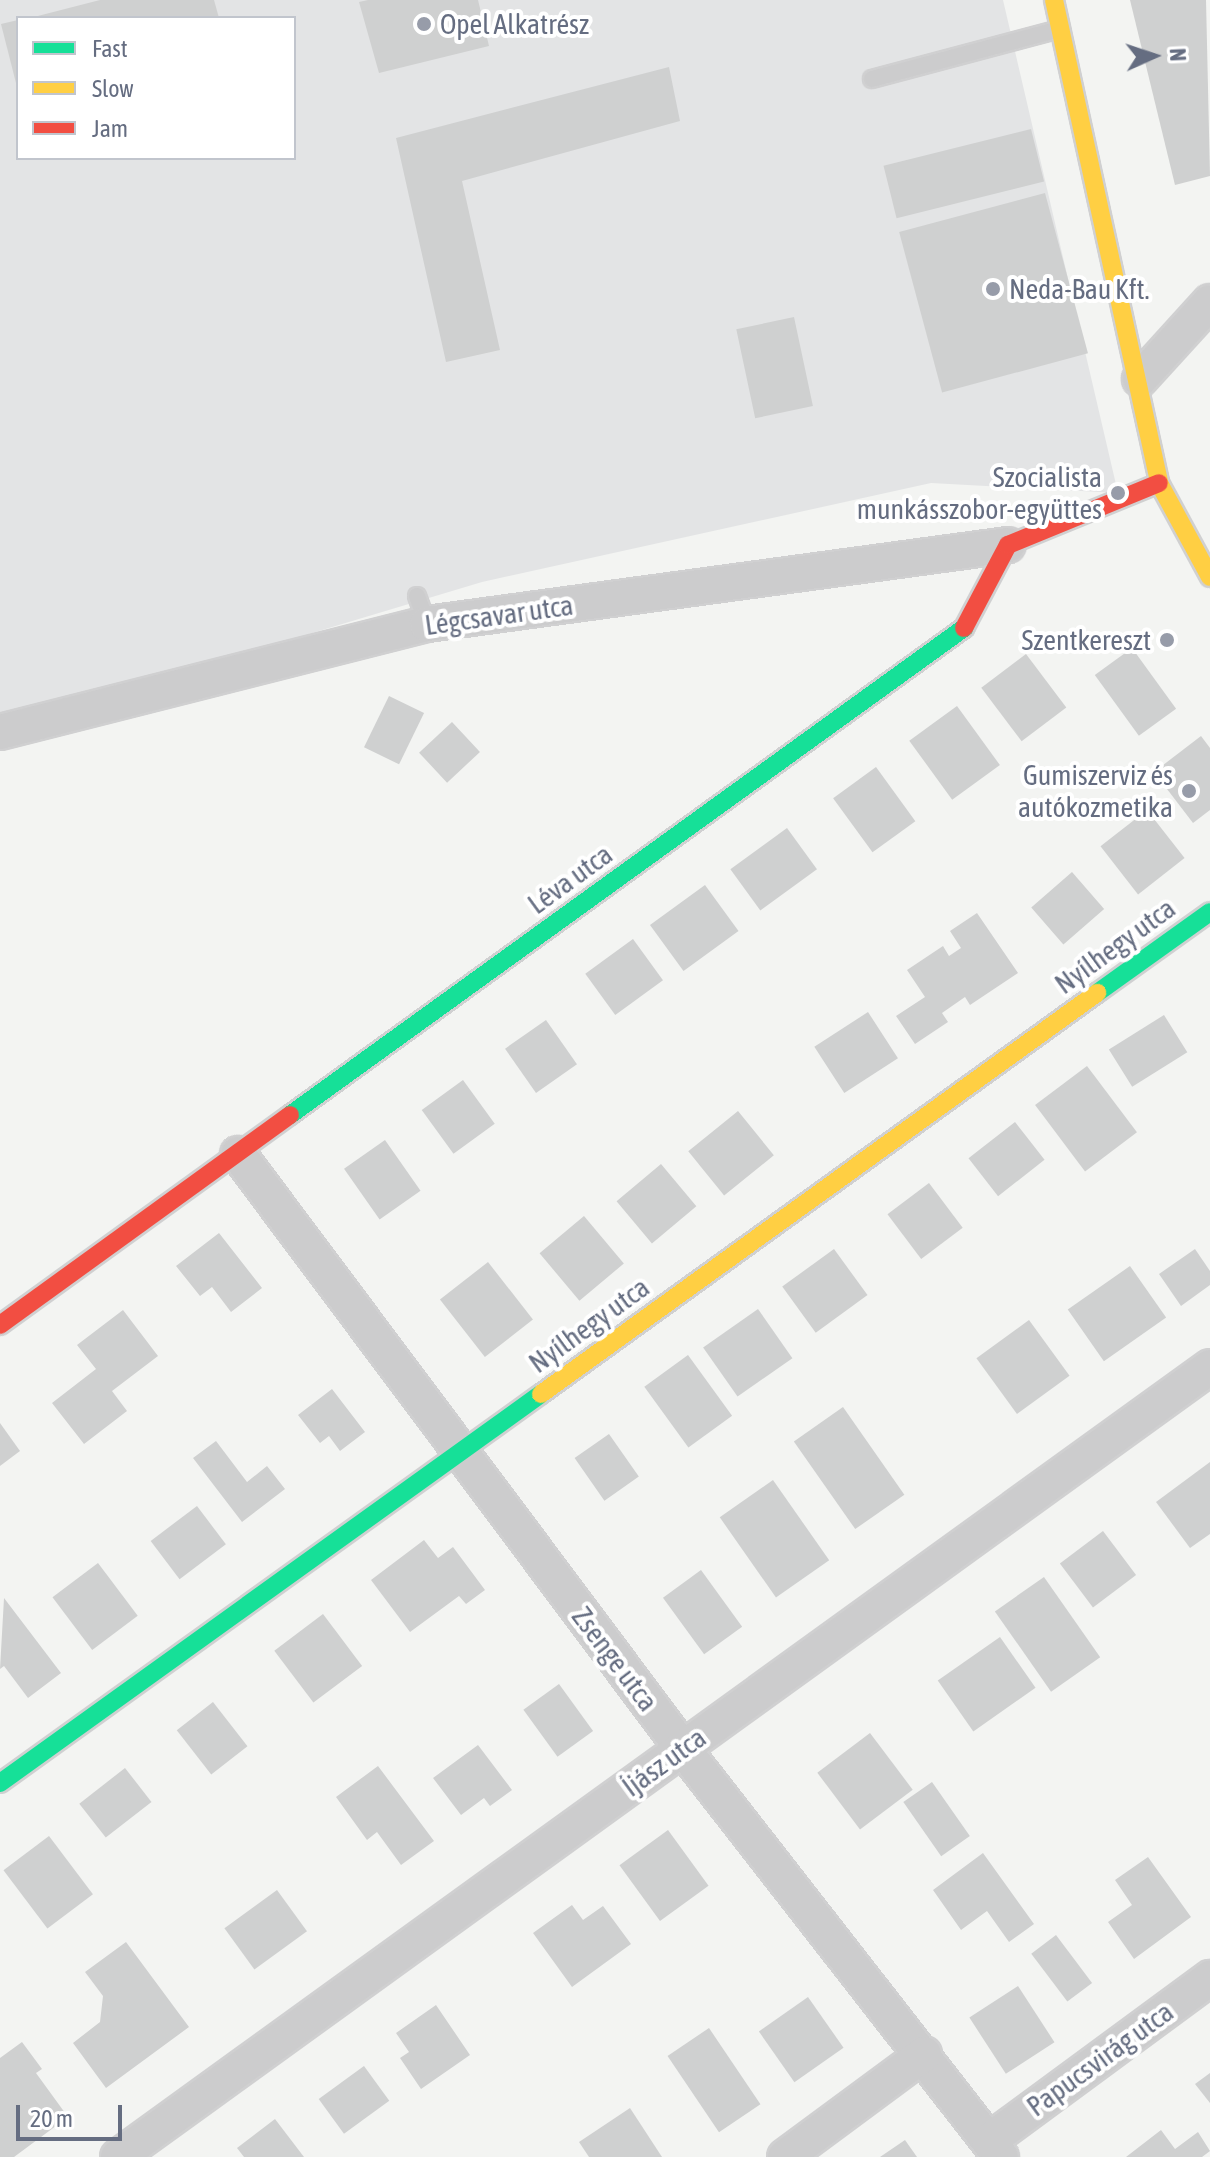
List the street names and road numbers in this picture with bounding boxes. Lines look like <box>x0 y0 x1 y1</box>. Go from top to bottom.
street label: Légcsavar utca <box>423 588 575 642</box>
street label: Léva utca <box>521 837 619 921</box>
street label: Nyílhegy utca <box>1048 891 1182 1001</box>
street label: Nyílhegy utca <box>522 1270 656 1380</box>
street label: Zsenge utca <box>565 1600 665 1718</box>
street label: Íjász utca <box>616 1720 712 1804</box>
street label: Papucsvirág utca <box>1020 1995 1180 2123</box>

